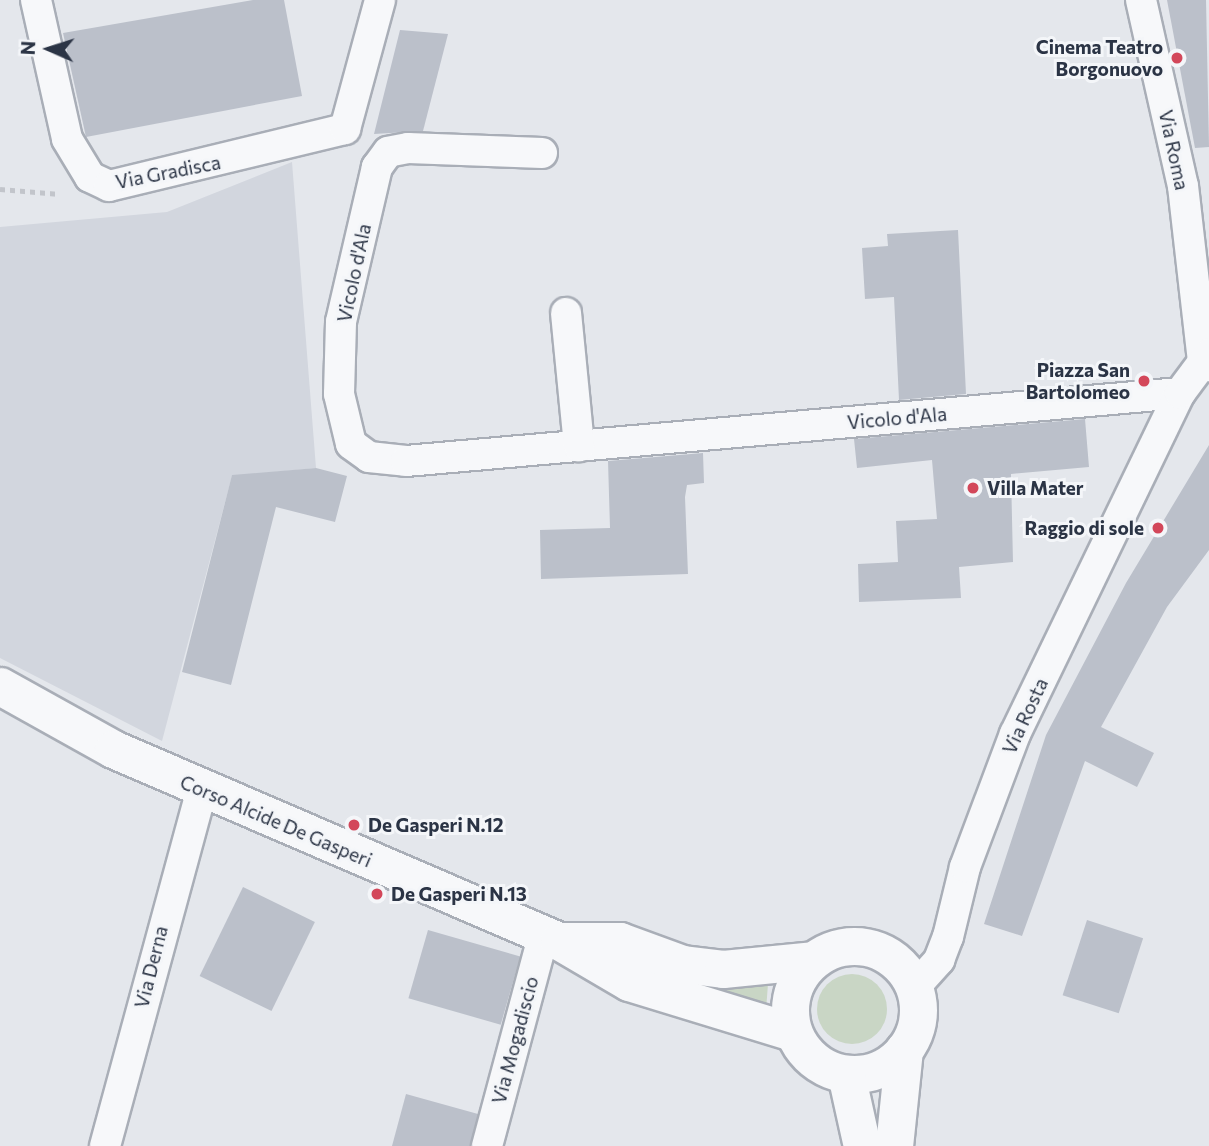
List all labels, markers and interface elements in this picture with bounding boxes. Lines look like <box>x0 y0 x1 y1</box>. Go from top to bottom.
north arrow <box>14 14 84 84</box>
place label: Cinema Teatro Borgonuovo <box>1036 36 1163 80</box>
text: N <box>16 40 39 56</box>
marker: Cinema Teatro Borgonuovo <box>1169 50 1185 66</box>
street label: Via Roma <box>1154 108 1194 192</box>
street label: Via Gradisca <box>114 151 222 193</box>
street label: Vicolo d'Ala <box>332 222 376 324</box>
place label: Piazza San Bartolomeo <box>1026 359 1130 403</box>
marker: Piazza San Bartolomeo <box>1136 373 1152 389</box>
street label: Vicolo d'Ala <box>846 402 948 434</box>
place label: Villa Mater <box>987 477 1084 499</box>
marker: Villa Mater <box>965 480 981 496</box>
place label: Raggio di sole <box>1024 517 1144 539</box>
marker: Raggio di sole <box>1150 520 1166 536</box>
street label: Via Rosta <box>998 674 1052 758</box>
street label: Corso Alcide De Gasperi <box>177 770 375 872</box>
place label: De Gasperi N.12 <box>368 814 504 836</box>
marker: De Gasperi N.12 <box>346 817 362 833</box>
place label: De Gasperi N.13 <box>391 883 527 905</box>
marker: De Gasperi N.13 <box>369 886 385 902</box>
street label: Via Derna <box>130 924 172 1010</box>
street label: Via Mogadiscio <box>487 974 543 1106</box>

